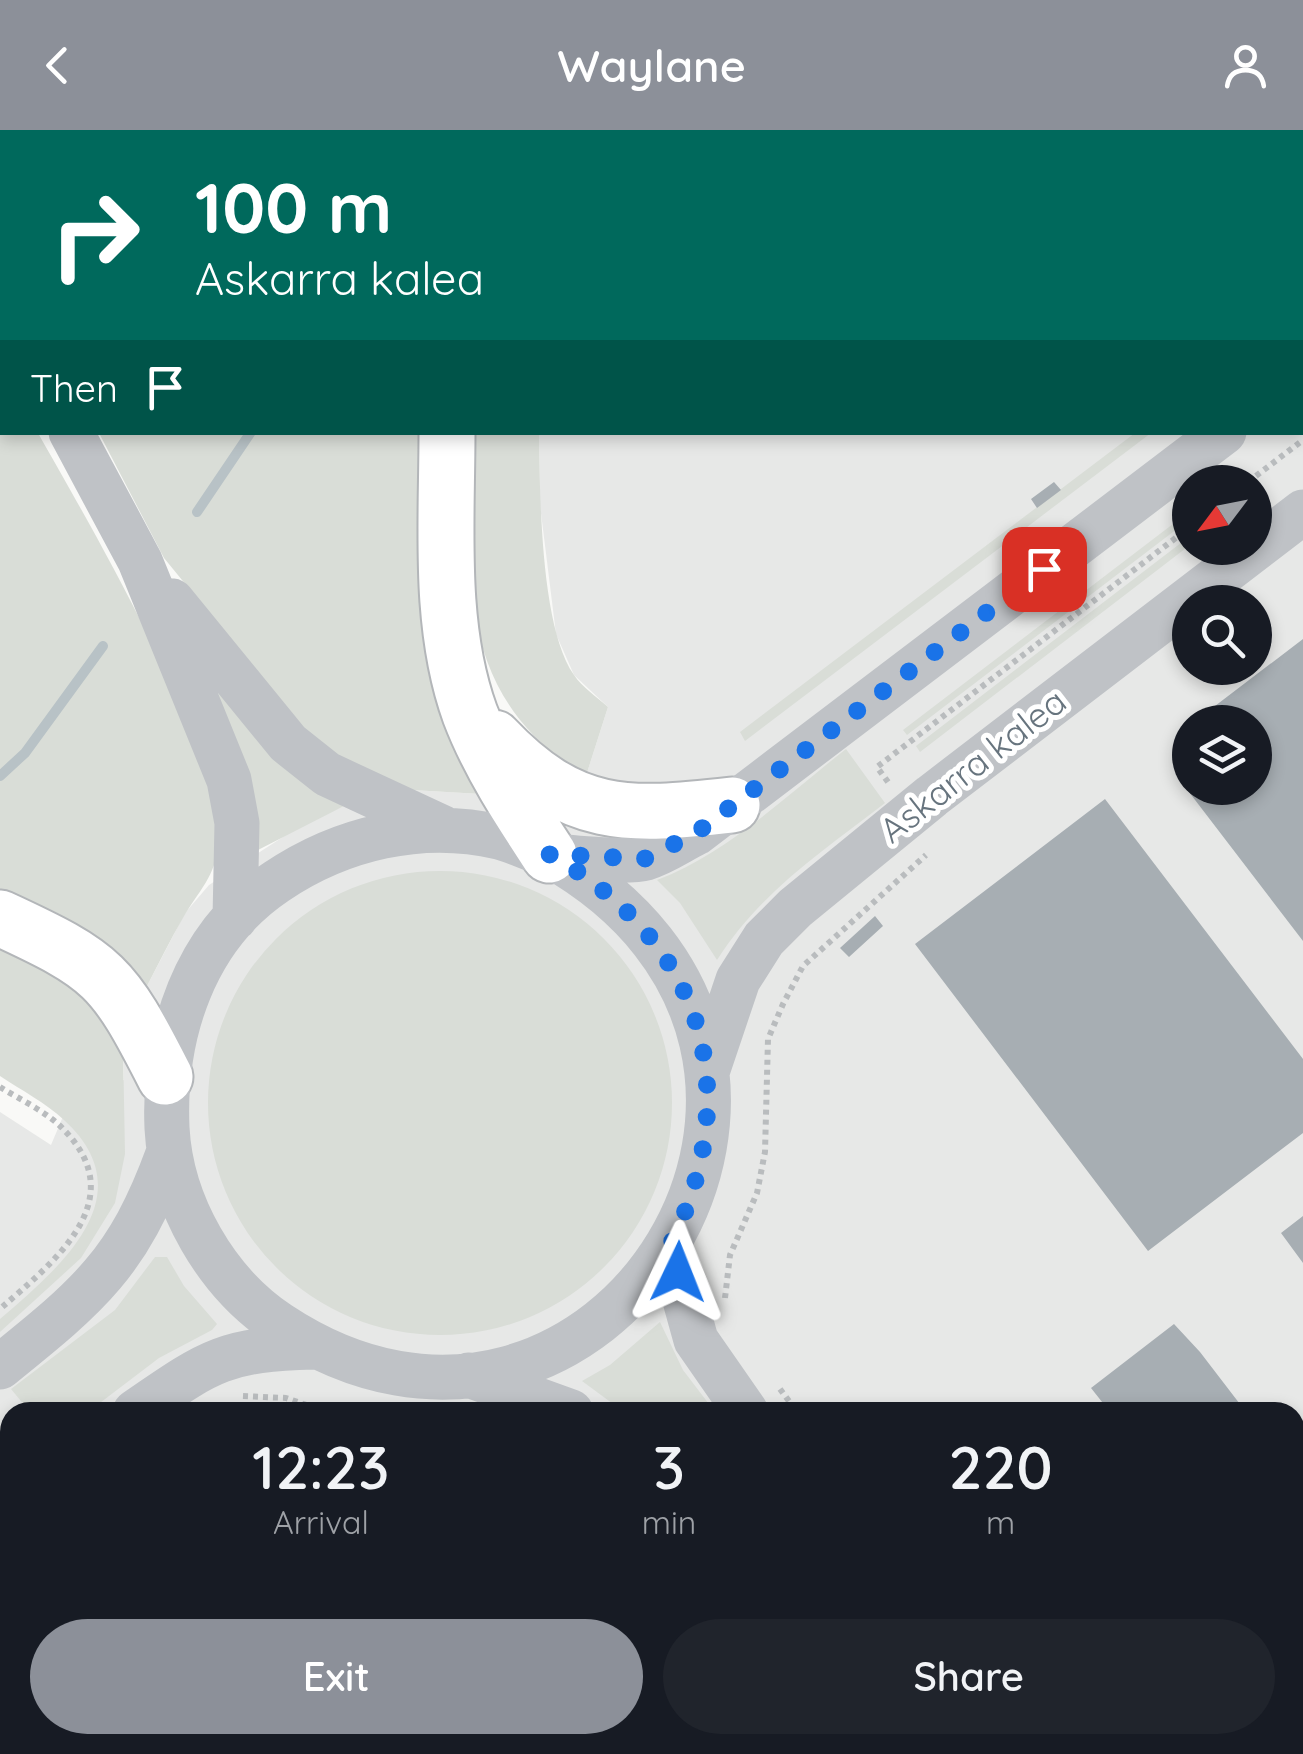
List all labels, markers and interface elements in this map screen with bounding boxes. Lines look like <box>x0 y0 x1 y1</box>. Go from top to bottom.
text: Waylane <box>557 37 746 93</box>
icon: back <box>30 38 85 93</box>
icon: person <box>1218 38 1273 93</box>
text: 100 m <box>195 163 392 251</box>
icon: right <box>30 170 160 300</box>
text: Askarra kalea <box>195 250 484 306</box>
icon: arrive <box>138 360 193 415</box>
text: Then <box>30 364 118 412</box>
north arrow <box>1172 465 1272 565</box>
map controls <box>1172 465 1272 805</box>
pin <box>1002 527 1087 612</box>
icon: arrive <box>1017 542 1072 597</box>
button: search <box>1172 585 1272 685</box>
street label: Askarra kalea <box>870 679 1074 852</box>
button: layers <box>1172 705 1272 805</box>
position arrow <box>626 1220 730 1324</box>
text: 12:23 <box>252 1429 390 1504</box>
text: 3 <box>653 1429 685 1504</box>
text: 220 <box>949 1429 1053 1504</box>
text: Arrival <box>273 1502 369 1542</box>
text: min <box>642 1502 696 1542</box>
text: m <box>986 1502 1015 1542</box>
button: Exit <box>30 1619 643 1734</box>
button: Share <box>663 1619 1275 1734</box>

